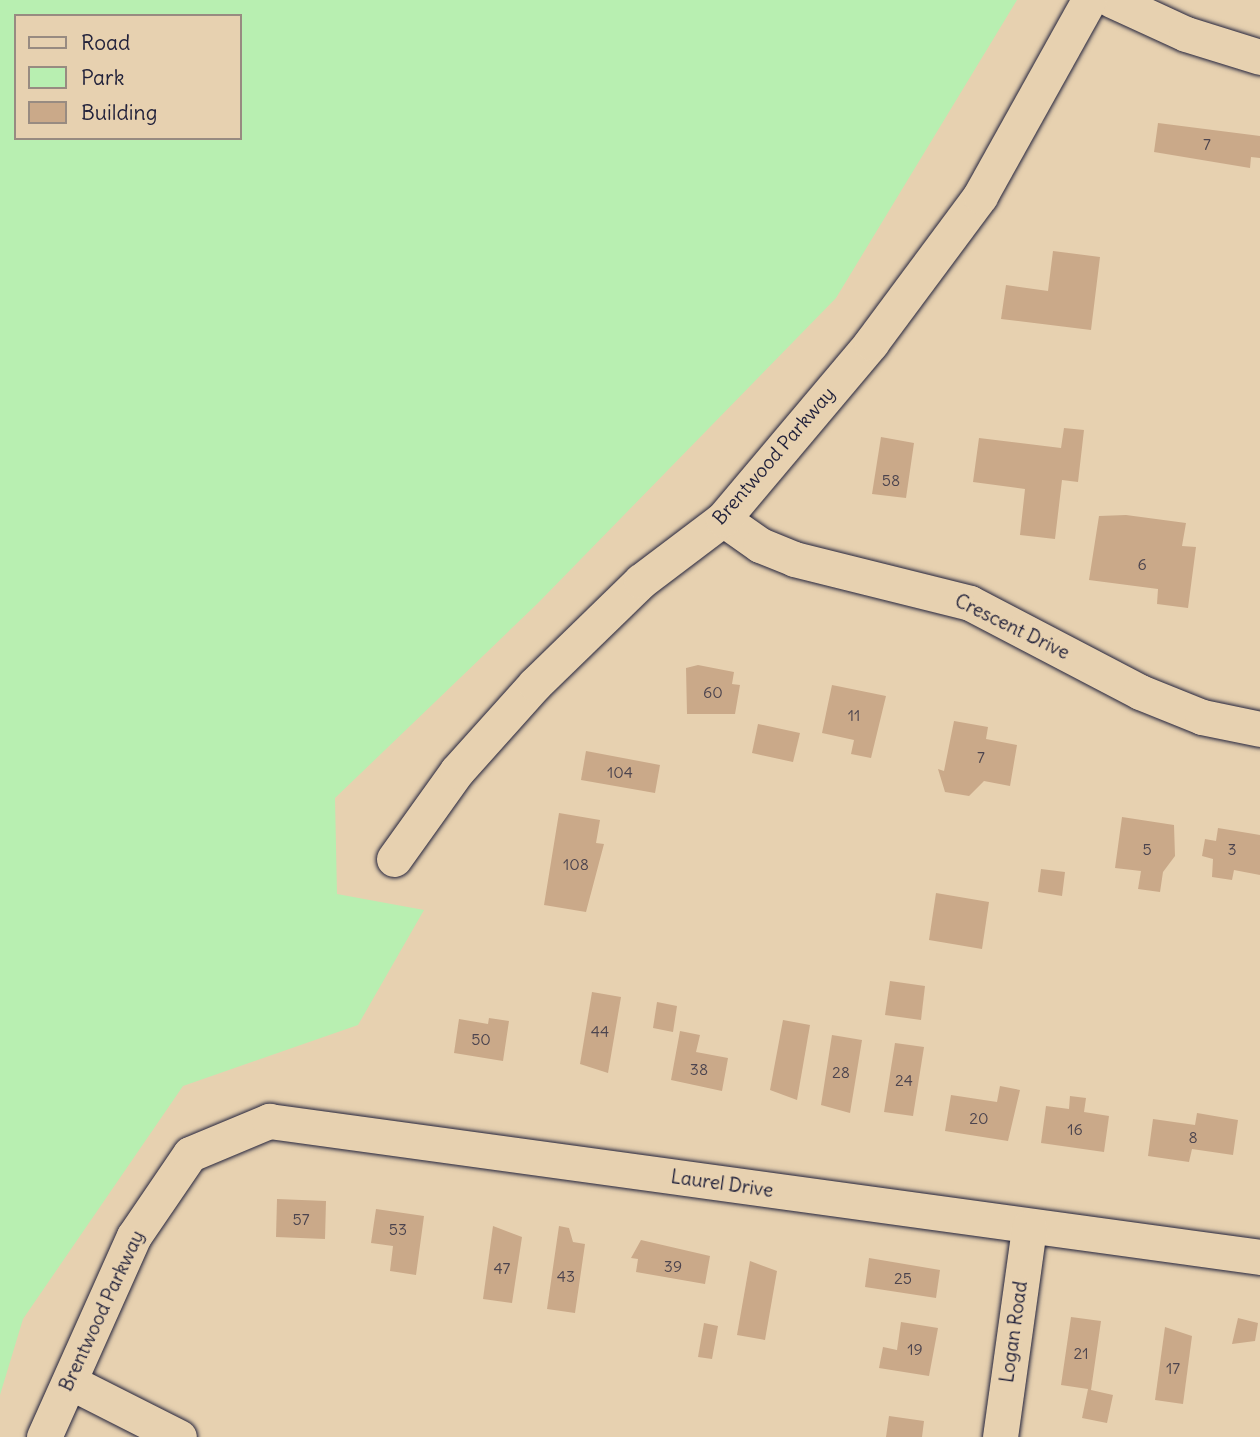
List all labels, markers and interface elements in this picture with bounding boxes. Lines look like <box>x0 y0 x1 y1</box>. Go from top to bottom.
legend <box>14 14 242 140</box>
text: Road <box>81 29 130 56</box>
text: Park <box>81 64 124 91</box>
text: Building <box>81 99 157 126</box>
house number: 7 <box>1203 134 1211 154</box>
street label: Brentwood Parkway <box>708 383 840 529</box>
house number: 58 <box>882 470 900 490</box>
house number: 6 <box>1137 554 1147 574</box>
street label: Crescent Drive <box>951 589 1073 665</box>
house number: 60 <box>703 682 723 702</box>
house number: 11 <box>848 705 860 725</box>
house number: 7 <box>977 747 985 767</box>
house number: 104 <box>607 762 633 782</box>
house number: 5 <box>1142 839 1152 859</box>
house number: 3 <box>1227 839 1237 859</box>
house number: 108 <box>563 854 589 874</box>
house number: 44 <box>591 1021 609 1041</box>
house number: 50 <box>471 1029 491 1049</box>
house number: 38 <box>690 1059 708 1079</box>
house number: 28 <box>832 1062 850 1082</box>
house number: 24 <box>895 1070 913 1090</box>
house number: 20 <box>969 1108 989 1128</box>
house number: 16 <box>1067 1119 1083 1139</box>
house number: 8 <box>1188 1127 1198 1147</box>
street label: Laurel Drive <box>669 1166 775 1202</box>
house number: 57 <box>292 1209 310 1229</box>
house number: 53 <box>389 1219 407 1239</box>
street label: Brentwood Parkway <box>55 1227 149 1395</box>
house number: 39 <box>664 1256 682 1276</box>
house number: 47 <box>494 1258 510 1278</box>
house number: 43 <box>557 1266 575 1286</box>
house number: 25 <box>894 1268 912 1288</box>
street label: Logan Road <box>996 1280 1032 1384</box>
house number: 19 <box>907 1339 923 1359</box>
house number: 21 <box>1073 1343 1089 1363</box>
house number: 17 <box>1166 1358 1180 1378</box>

